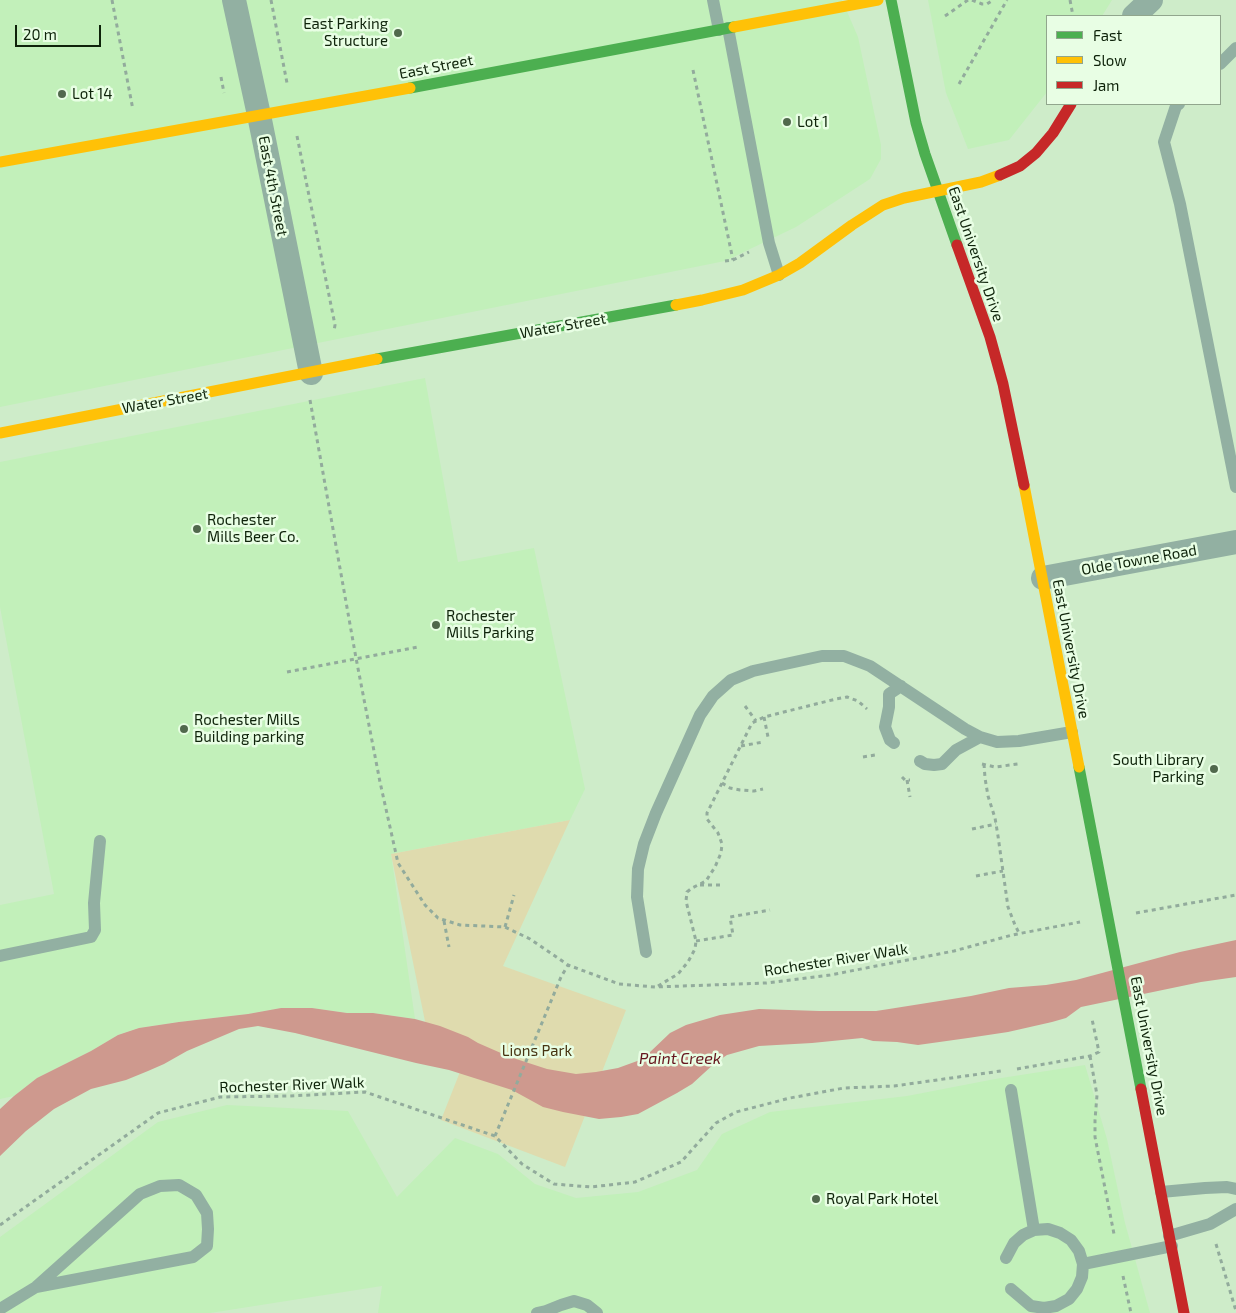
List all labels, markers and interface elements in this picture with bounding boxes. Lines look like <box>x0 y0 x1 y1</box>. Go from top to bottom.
scale bar <box>18 15 104 47</box>
place label: East Parking Structure <box>303 15 388 50</box>
legend <box>1046 15 1221 105</box>
text: 20 m <box>23 25 57 43</box>
text: Fast <box>1093 26 1122 44</box>
marker: East Parking Structure <box>392 27 404 39</box>
street label: East Street <box>397 51 475 83</box>
text: Slow <box>1093 51 1127 69</box>
text: Jam <box>1093 76 1119 94</box>
place label: Lot 14 <box>72 85 112 103</box>
marker: Lot 14 <box>56 88 68 100</box>
place label: Lot 1 <box>797 113 828 131</box>
marker: Lot 1 <box>781 116 793 128</box>
street label: East 4th Street <box>254 134 292 238</box>
street label: East University Drive <box>944 184 1008 324</box>
street label: Water Street <box>519 310 607 342</box>
street label: Water Street <box>121 385 209 417</box>
place label: Rochester Mills Beer Co. <box>207 511 299 546</box>
marker: Rochester Mills Beer Co. <box>191 523 203 535</box>
street label: Olde Towne Road <box>1080 541 1198 579</box>
street label: East University Drive <box>1049 578 1093 720</box>
place label: Rochester Mills Parking <box>446 607 534 642</box>
marker: Rochester Mills Parking <box>430 619 442 631</box>
place label: Rochester Mills Building parking <box>194 711 304 746</box>
marker: Rochester Mills Building parking <box>178 723 190 735</box>
place label: South Library Parking <box>1113 751 1204 786</box>
marker: South Library Parking <box>1208 763 1220 775</box>
street label: Rochester River Walk <box>763 940 909 980</box>
street label: East University Drive <box>1127 975 1171 1117</box>
park label: Lions Park <box>502 1042 572 1060</box>
water label: Paint Creek <box>639 1049 721 1069</box>
street label: Rochester River Walk <box>219 1073 365 1097</box>
place label: Royal Park Hotel <box>826 1190 938 1208</box>
marker: Royal Park Hotel <box>810 1193 822 1205</box>

